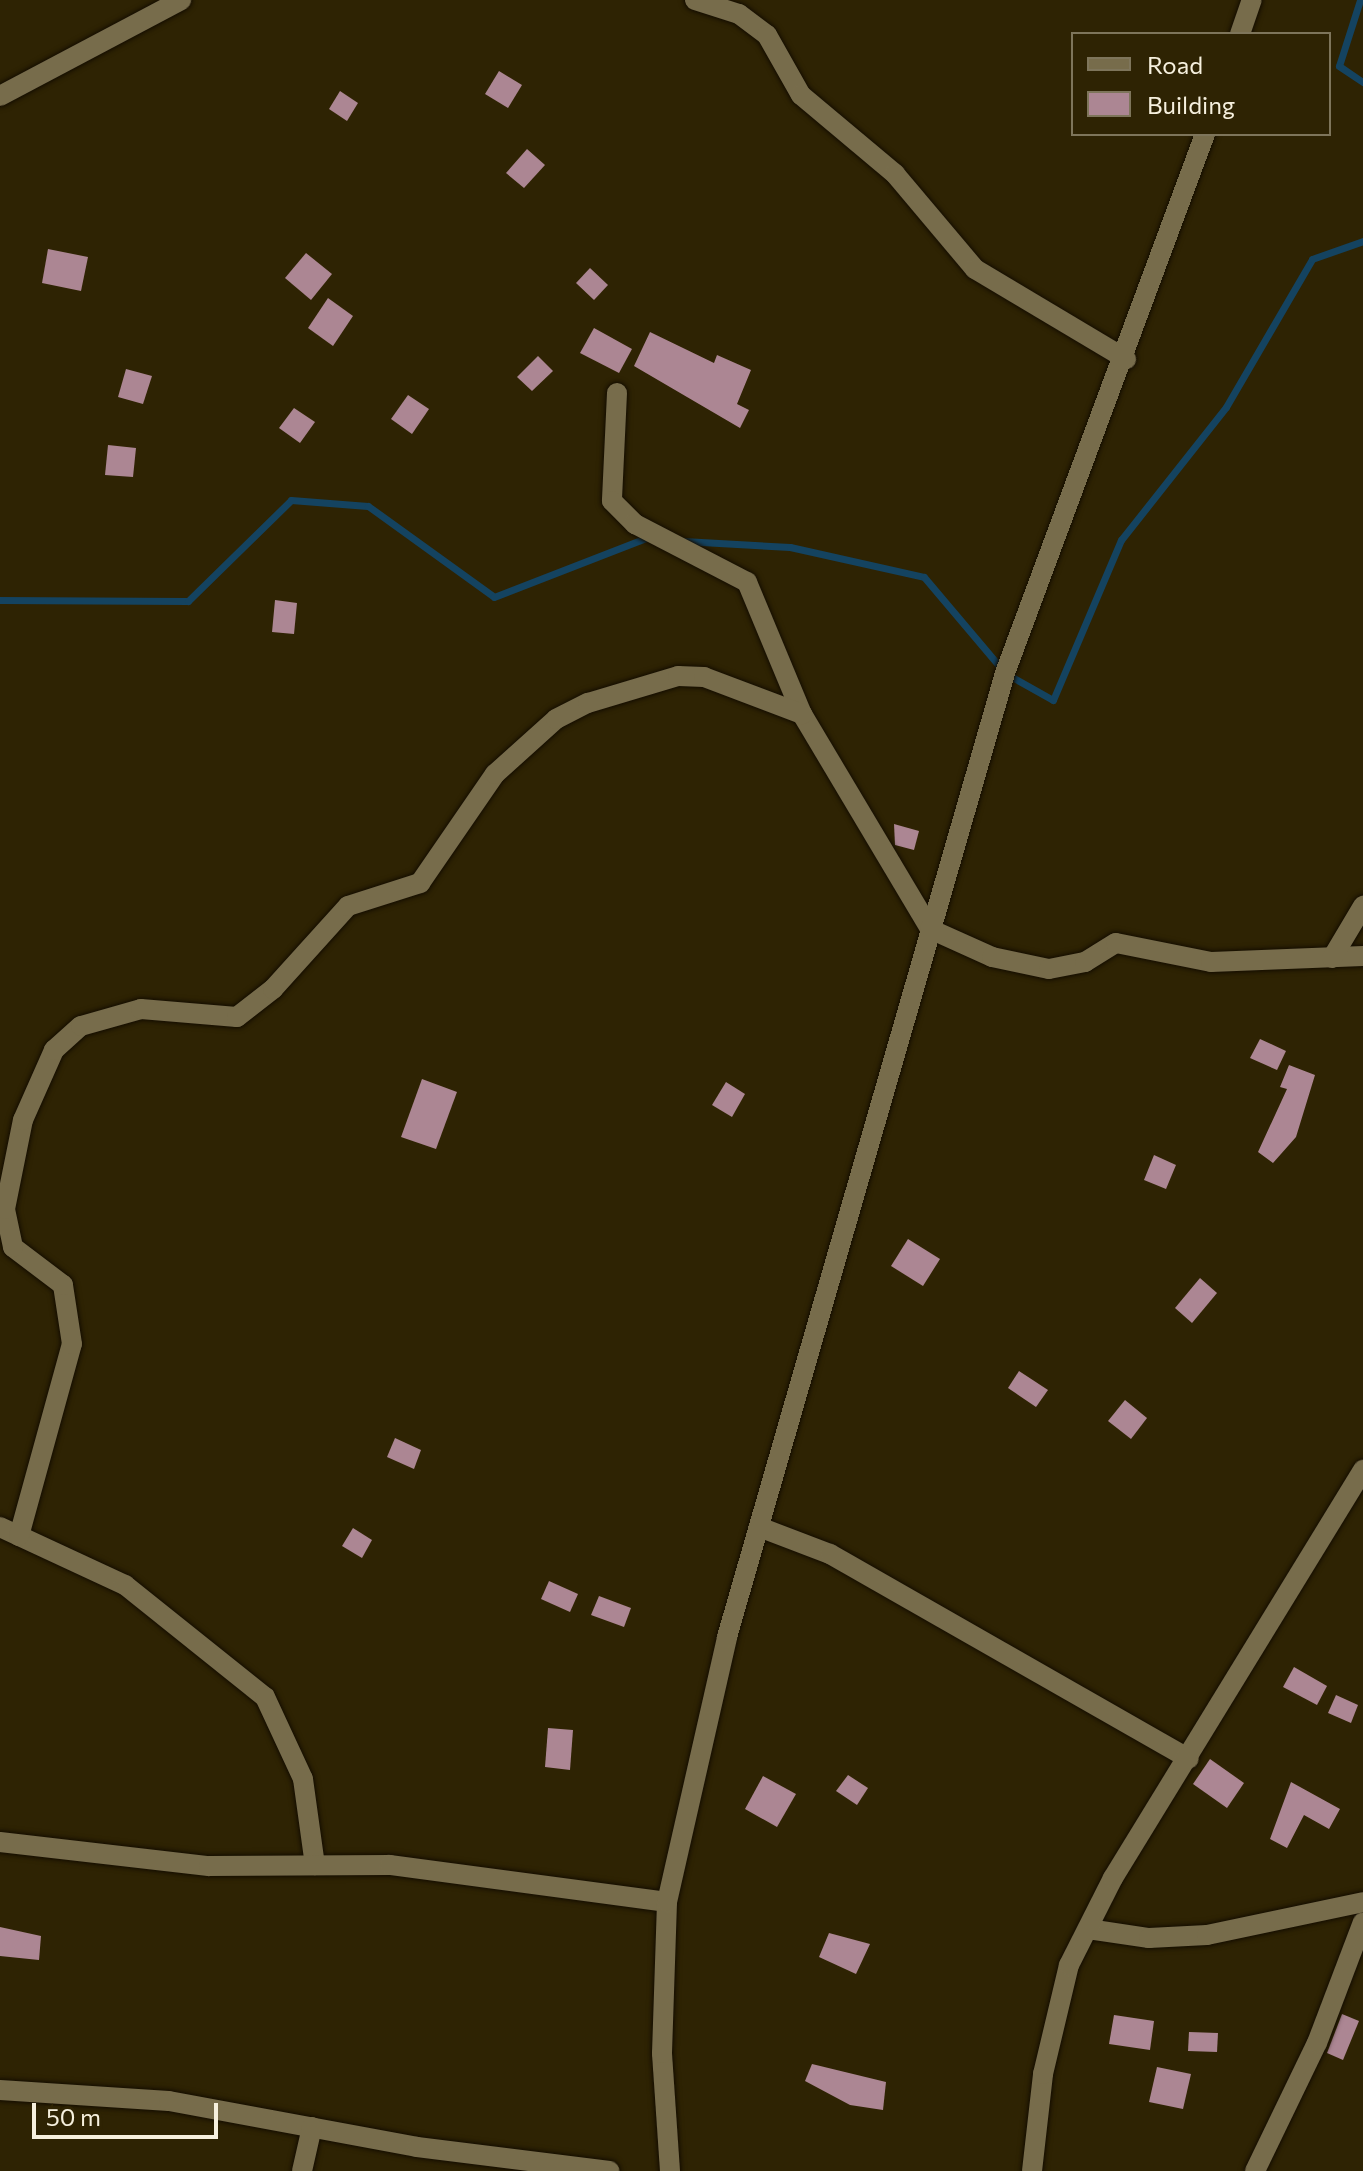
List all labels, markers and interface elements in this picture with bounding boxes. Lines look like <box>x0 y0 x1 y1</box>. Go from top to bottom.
legend <box>1071 32 1331 136</box>
text: Road <box>1147 50 1203 79</box>
text: Building <box>1147 90 1235 119</box>
scale bar <box>36 2087 222 2137</box>
text: 50 m <box>46 2102 101 2131</box>

